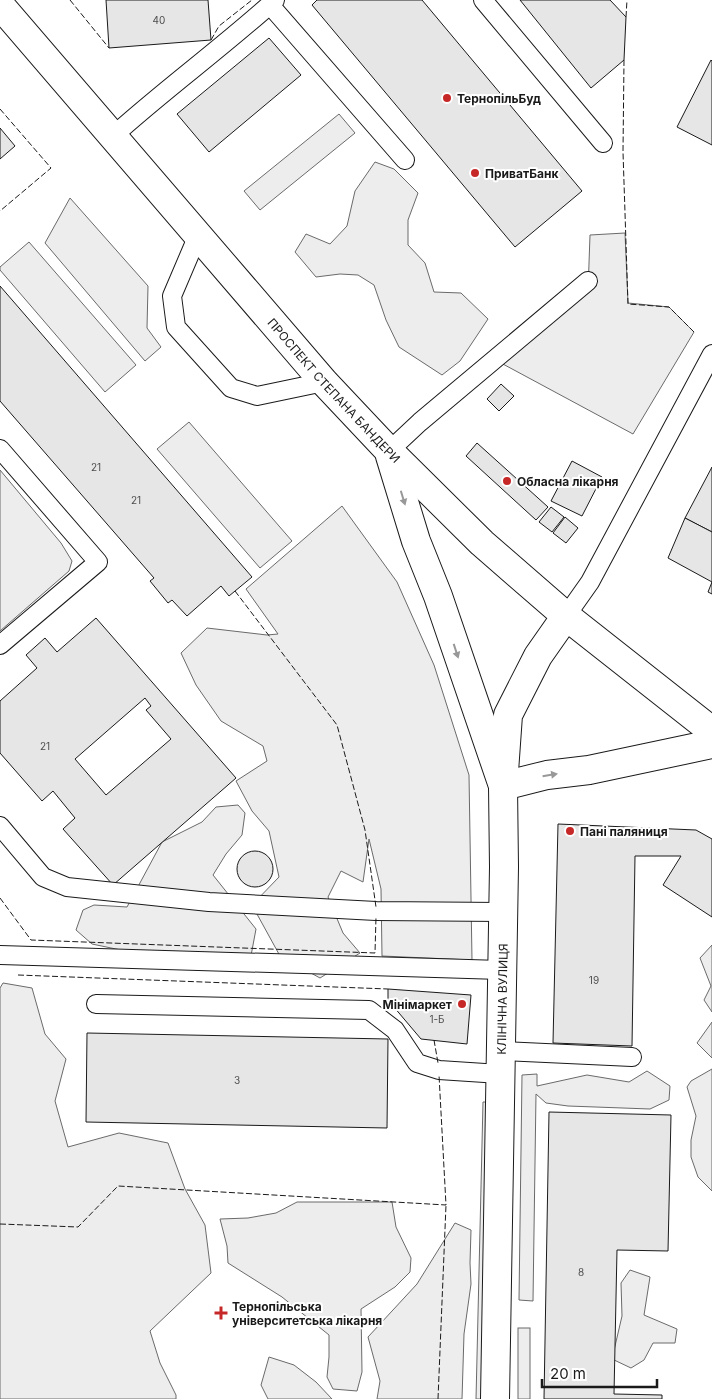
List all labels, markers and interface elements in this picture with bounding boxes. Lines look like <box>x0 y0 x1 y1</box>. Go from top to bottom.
house number: 40 <box>153 14 165 26</box>
place label: ТернопільБуд <box>457 91 541 106</box>
marker: ТернопільБуд <box>441 92 453 104</box>
place label: ПриватБанк <box>485 166 558 181</box>
marker: ПриватБанк <box>469 167 481 179</box>
street label: ПРОСПЕКТ СТЕПАНА БАНДЕРИ <box>265 315 404 466</box>
house number: 21 <box>91 461 101 473</box>
place label: Обласна лікарня <box>517 474 619 489</box>
marker: Обласна лікарня <box>501 475 513 487</box>
one-way arrow <box>399 491 407 506</box>
house number: 21 <box>131 494 141 506</box>
one-way arrow <box>453 644 460 659</box>
house number: 21 <box>40 740 50 752</box>
one-way arrow <box>542 770 558 778</box>
place label: Пані паляниця <box>580 824 668 839</box>
marker: Пані паляниця <box>564 825 576 837</box>
street label: КЛІНІЧНА ВУЛИЦЯ <box>493 943 510 1055</box>
house number: 19 <box>589 974 599 986</box>
place label: Мінімаркет <box>383 997 452 1012</box>
marker: Мінімаркет <box>456 998 468 1010</box>
house number: 1-Б <box>429 1013 445 1025</box>
house number: 3 <box>234 1074 240 1086</box>
house number: 8 <box>578 1266 584 1278</box>
place label: Тернопільська університетська лікарня <box>232 1299 382 1328</box>
marker: Тернопільська університетська лікарня <box>214 1306 228 1320</box>
scale bar <box>542 1356 657 1388</box>
text: 20 m <box>550 1364 586 1383</box>

